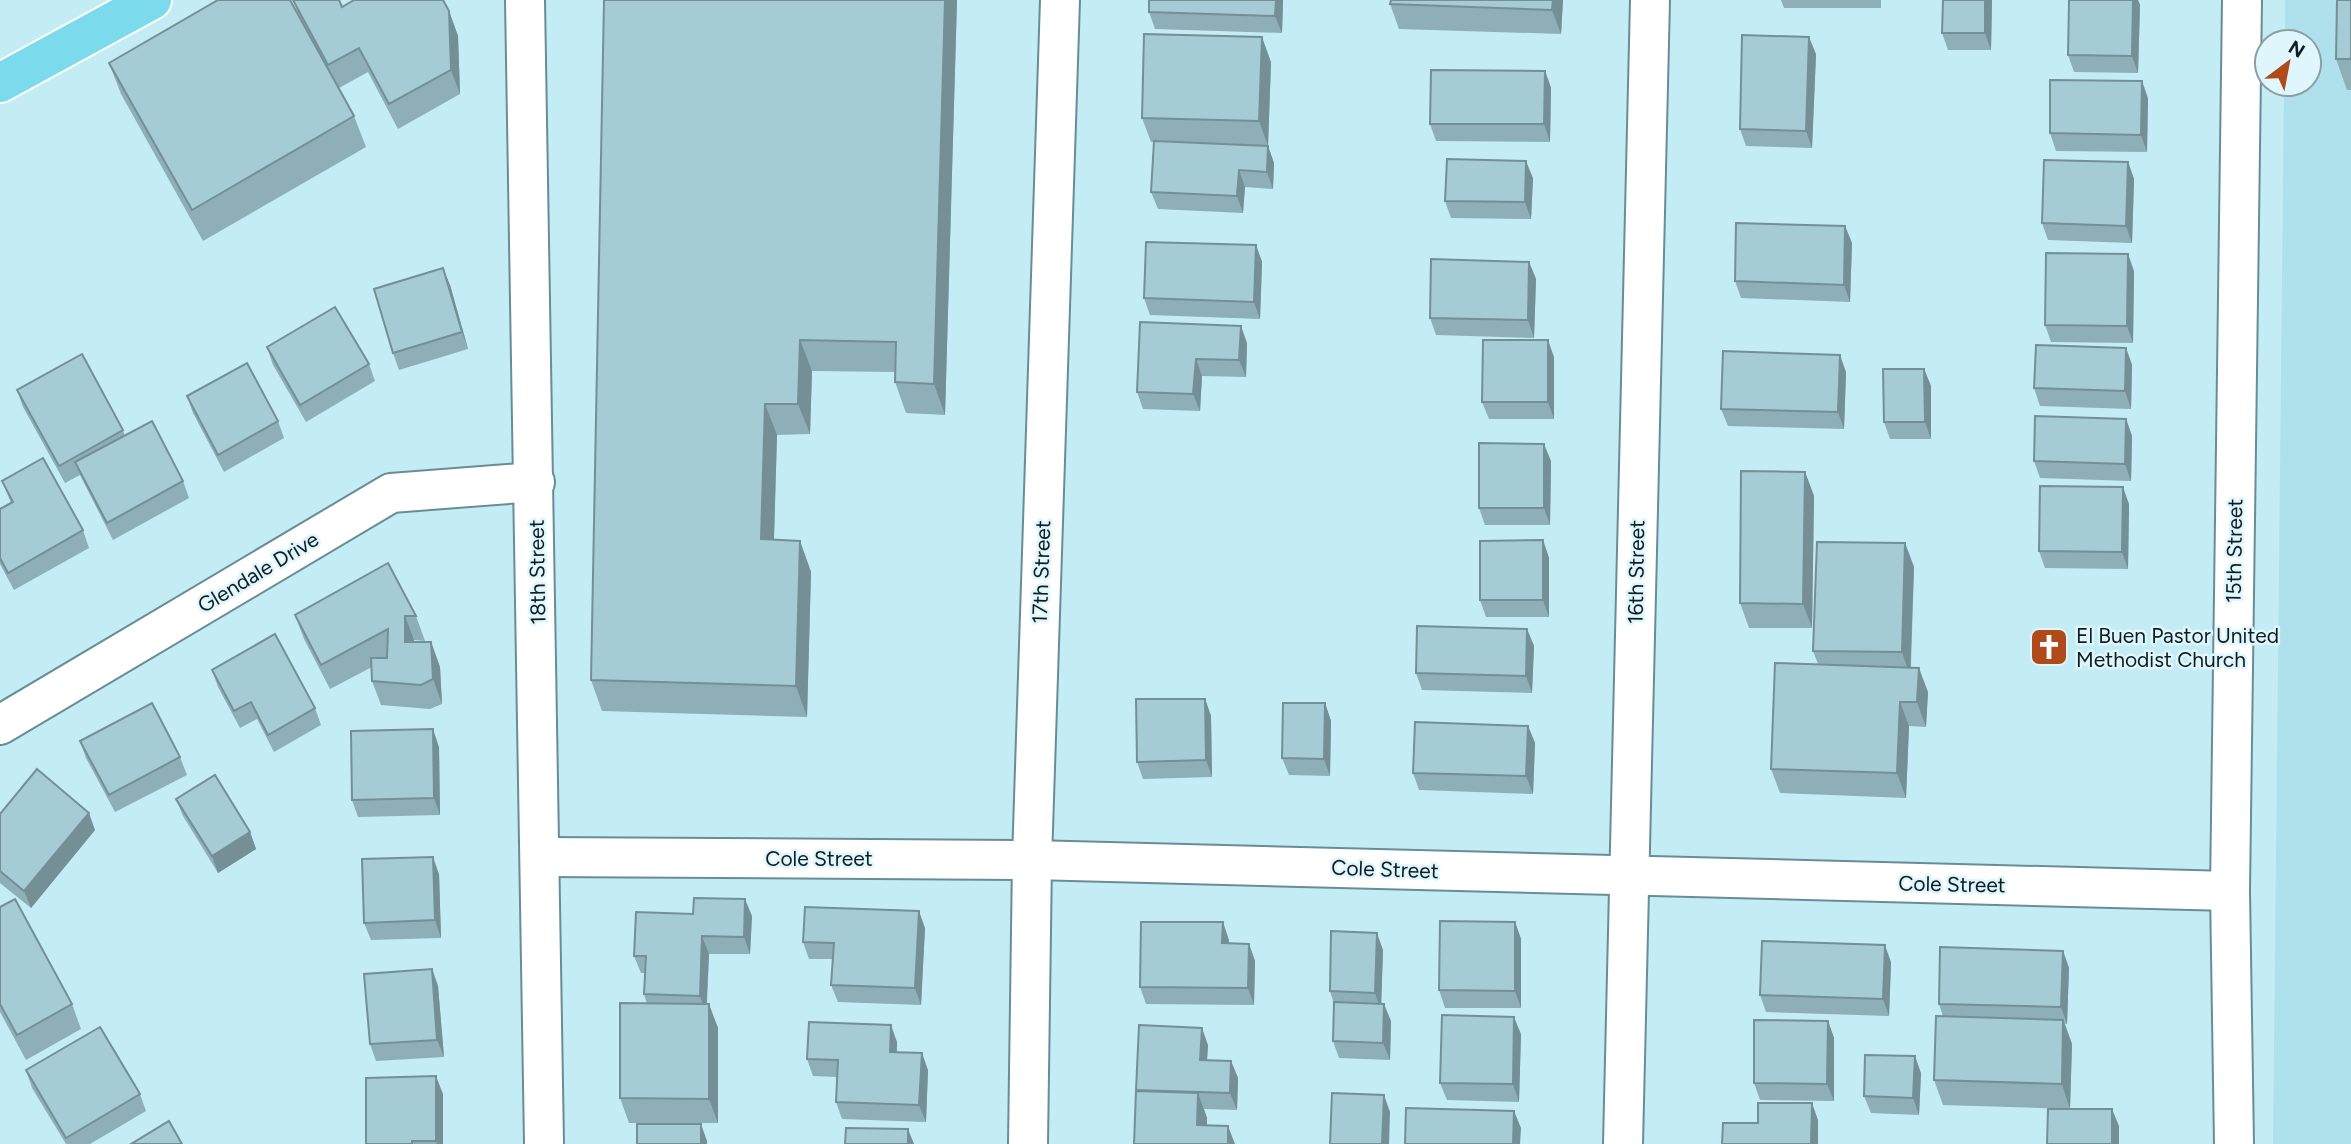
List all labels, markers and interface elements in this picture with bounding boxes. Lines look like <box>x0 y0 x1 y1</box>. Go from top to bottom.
north arrow <box>2253 28 2323 98</box>
text: N <box>2284 35 2309 63</box>
street label: 15th Street <box>2221 499 2247 603</box>
street label: 18th Street <box>524 519 550 625</box>
street label: 17th Street <box>1027 520 1055 624</box>
street label: 16th Street <box>1623 520 1649 624</box>
street label: Glendale Drive <box>193 526 323 618</box>
place label: El Buen Pastor United Methodist Church <box>2076 623 2279 672</box>
church icon: El Buen Pastor United Methodist Church <box>2028 626 2070 668</box>
street label: Cole Street <box>765 846 873 871</box>
street label: Cole Street <box>1331 855 1439 883</box>
street label: Cole Street <box>1898 871 2006 897</box>

